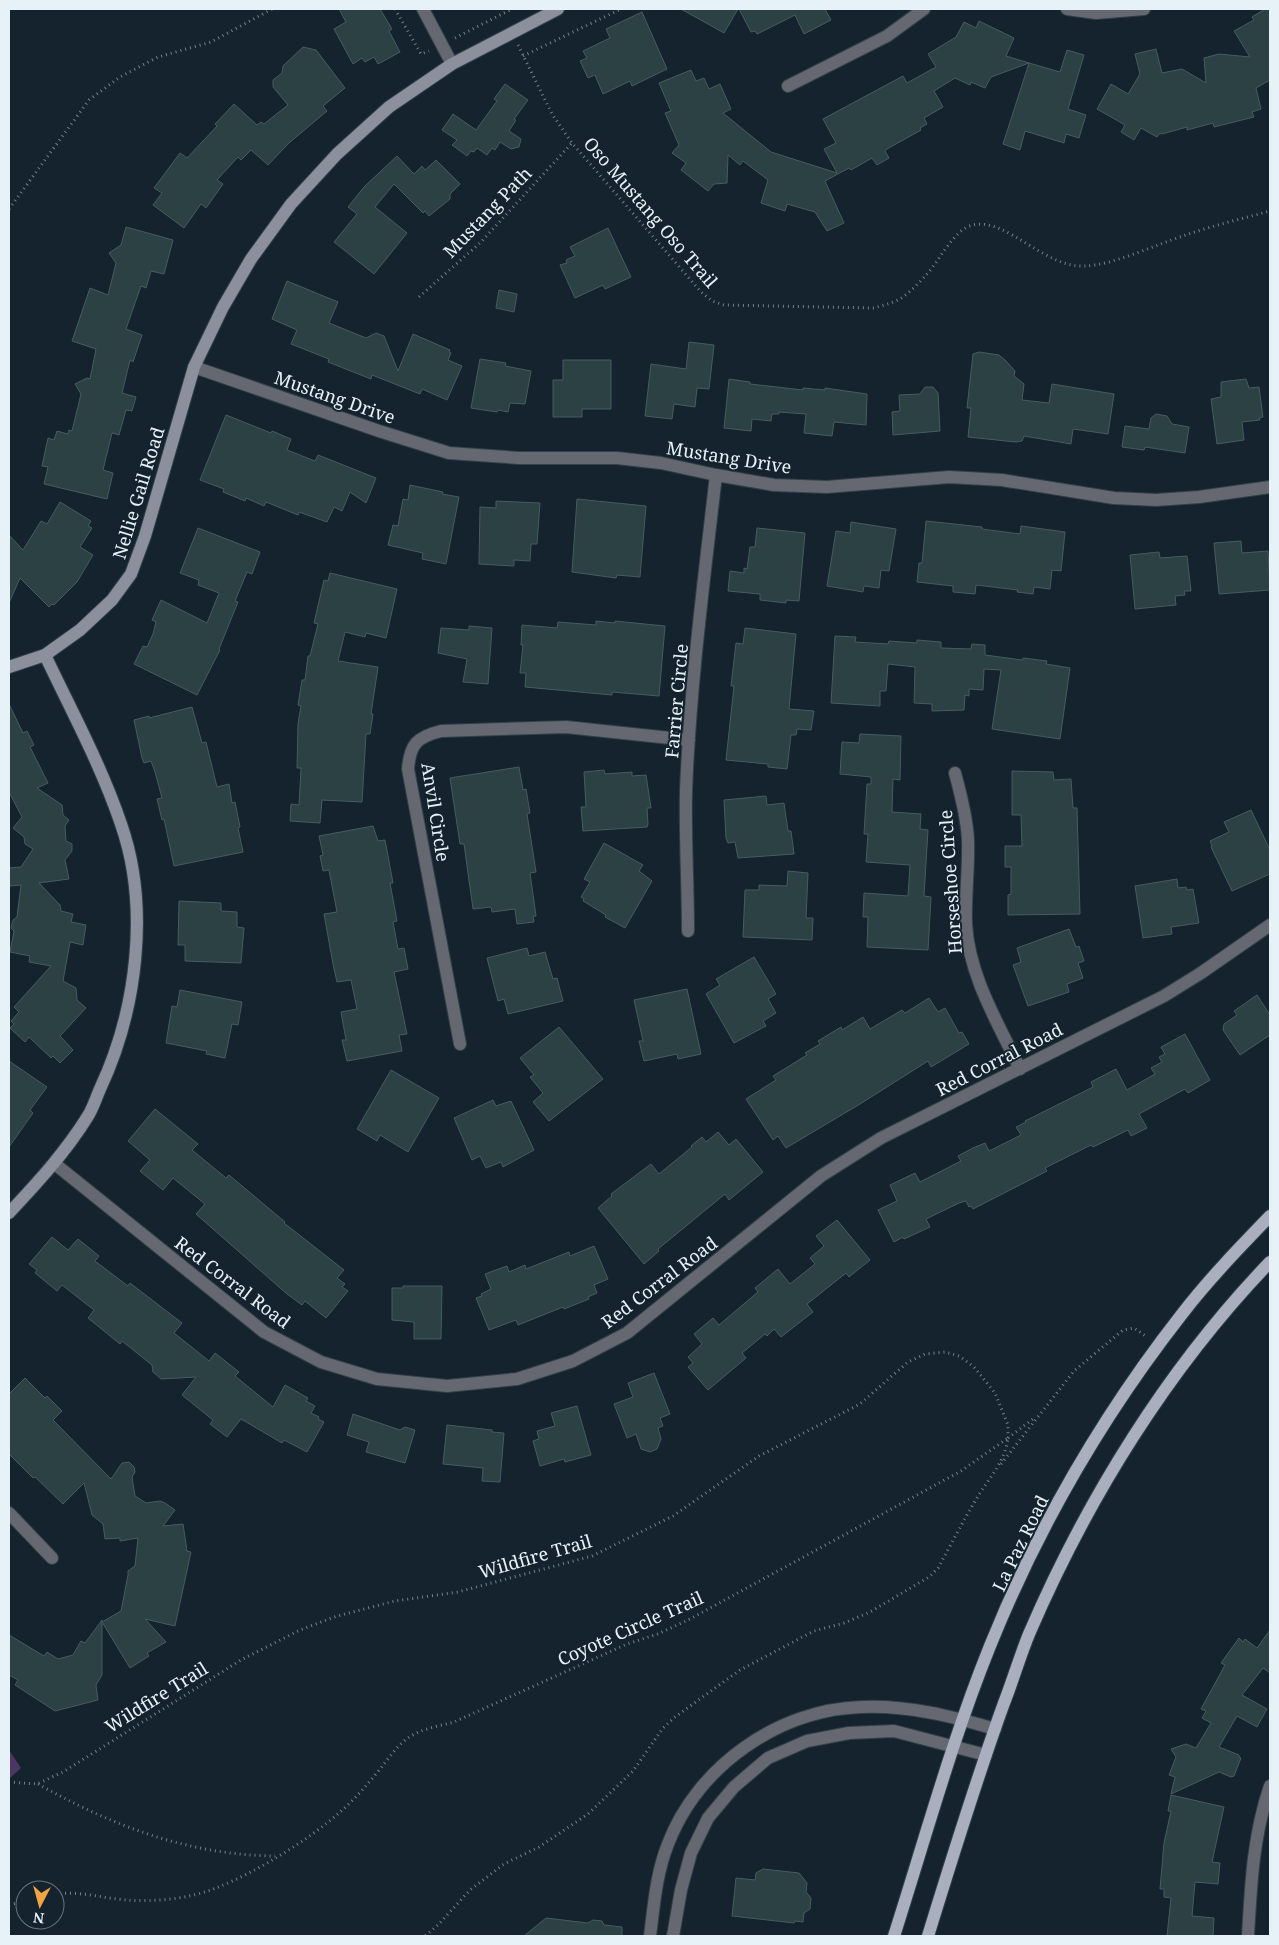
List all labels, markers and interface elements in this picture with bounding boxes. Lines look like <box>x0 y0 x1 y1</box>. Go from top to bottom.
street label: Oso Mustang Oso Trail <box>579 131 724 293</box>
street label: Mustang Path <box>438 161 536 263</box>
street label: Mustang Drive <box>271 365 399 429</box>
street label: Nellie Gail Road <box>106 424 170 562</box>
street label: Mustang Drive <box>665 435 793 479</box>
street label: Farrier Circle <box>659 643 693 759</box>
street label: Anvil Circle <box>416 761 456 863</box>
street label: Horseshoe Circle <box>933 809 967 955</box>
street label: Red Corral Road <box>932 1017 1066 1101</box>
street label: Red Corral Road <box>170 1231 296 1333</box>
street label: Red Corral Road <box>596 1231 722 1333</box>
street label: La Paz Road <box>986 1491 1054 1595</box>
street label: Wildfire Trail <box>476 1528 595 1584</box>
street label: Coyote Circle Trail <box>553 1585 707 1671</box>
street label: Wildfire Trail <box>100 1656 212 1738</box>
north arrow <box>15 1880 65 1930</box>
text: N <box>32 1908 45 1928</box>

